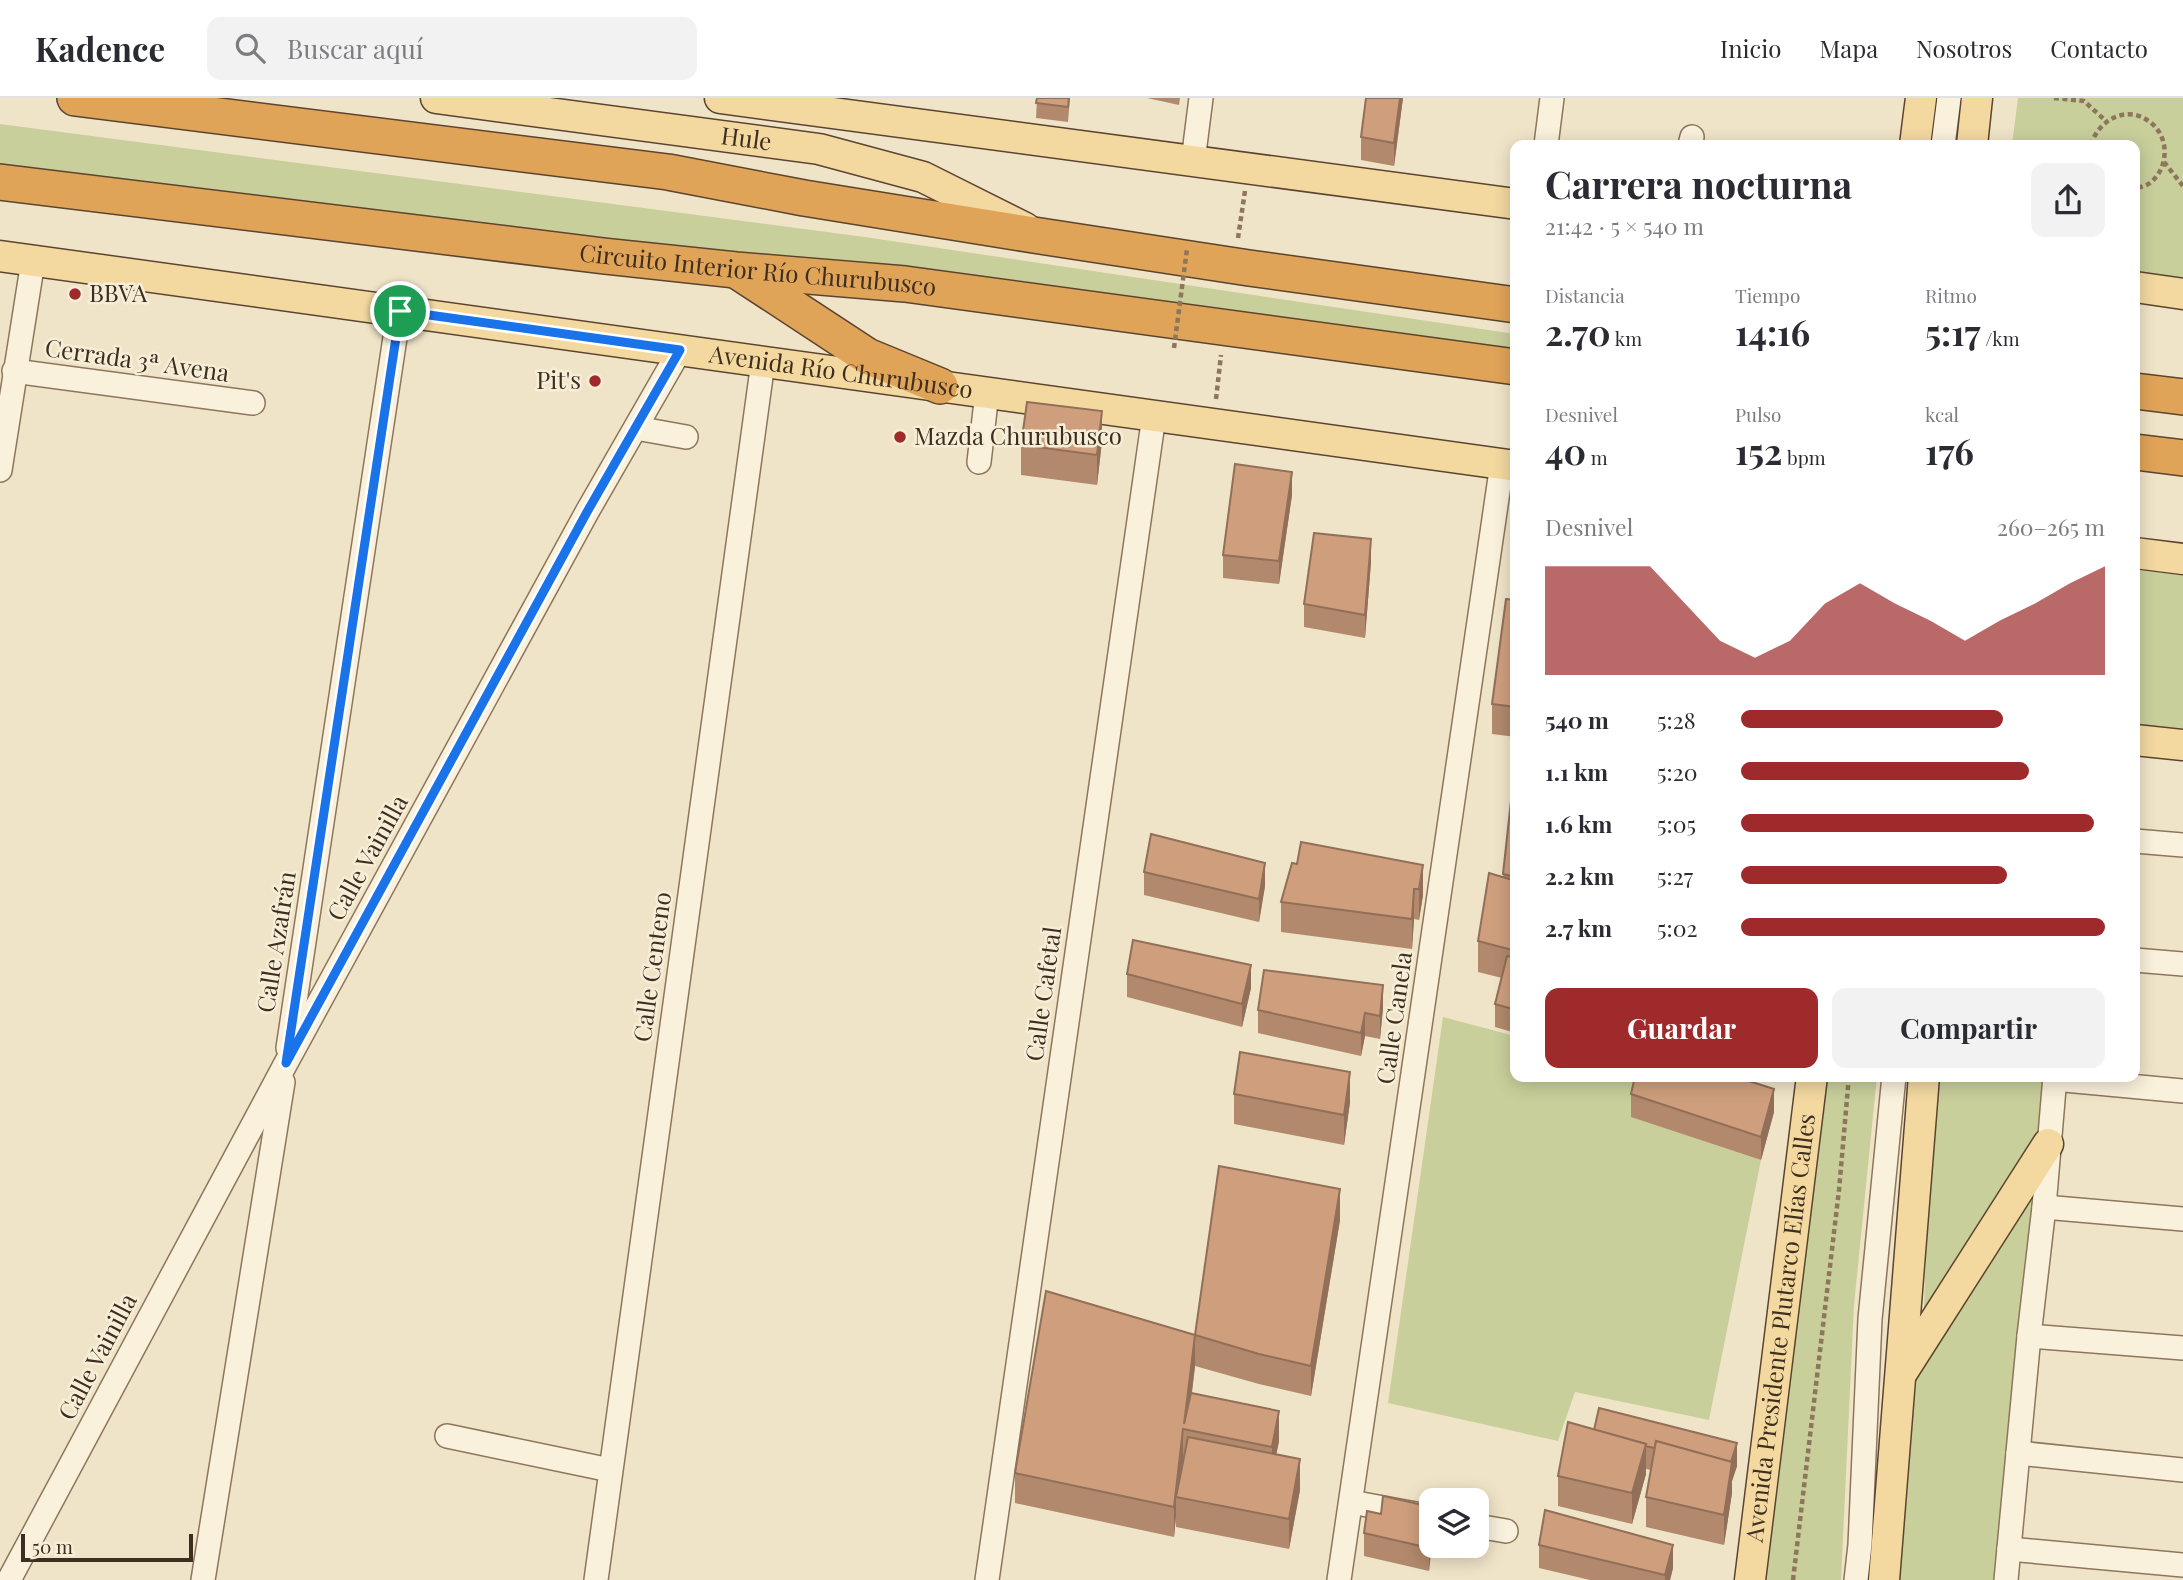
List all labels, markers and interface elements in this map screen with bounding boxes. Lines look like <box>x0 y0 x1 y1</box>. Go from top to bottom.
search box <box>207 17 697 80</box>
text: Kadence <box>35 26 165 70</box>
icon: search <box>231 29 269 67</box>
text: Buscar aquí <box>287 31 423 66</box>
text: Inicio <box>1720 32 1781 64</box>
text: Mapa <box>1819 32 1878 64</box>
text: Nosotros <box>1916 32 2012 64</box>
text: Contacto <box>2050 32 2148 64</box>
street label: Hule <box>719 118 774 157</box>
text: Carrera nocturna <box>1545 158 1852 209</box>
button: share <box>2031 163 2105 237</box>
text: 21:42 · 5 × 540 m <box>1545 210 1704 241</box>
street label: Circuito Interior Río Churubusco <box>578 235 938 302</box>
place label: BBVA <box>89 276 148 308</box>
pin <box>370 281 430 341</box>
text: Distancia <box>1545 282 1625 308</box>
text: Tiempo <box>1735 282 1800 308</box>
text: Ritmo <box>1925 282 1977 308</box>
marker: BBVA <box>67 286 83 302</box>
icon: arrive <box>381 292 419 330</box>
text: 2.70 <box>1545 308 1611 355</box>
text: 14:16 <box>1735 308 1810 355</box>
text: 5:17 <box>1925 308 1981 355</box>
text: km <box>1611 325 1642 351</box>
text: /km <box>1981 325 2020 351</box>
street label: Cerrada 3ª Avena <box>43 330 232 388</box>
street label: Avenida Río Churubusco <box>706 336 975 405</box>
place label: Pit's <box>536 363 581 395</box>
marker: Pit's <box>587 373 603 389</box>
text: Desnivel <box>1545 401 1618 427</box>
text: Pulso <box>1735 401 1782 427</box>
text: kcal <box>1925 401 1959 427</box>
place label: Mazda Churubusco <box>914 419 1122 451</box>
text: 40 <box>1545 427 1586 474</box>
text: 152 <box>1735 427 1782 474</box>
text: 176 <box>1925 427 1974 474</box>
marker: Mazda Churubusco <box>892 429 908 445</box>
text: m <box>1586 444 1608 470</box>
text: bpm <box>1782 444 1826 470</box>
text: Desnivel <box>1545 511 1633 542</box>
text: 260–265 m <box>1997 511 2105 542</box>
text: 540 m <box>1545 704 1609 735</box>
text: 5:28 <box>1657 704 1696 735</box>
text: 1.1 km <box>1545 756 1608 787</box>
text: 5:20 <box>1657 756 1697 787</box>
street label: Calle Vainilla <box>319 788 414 926</box>
text: 1.6 km <box>1545 808 1612 839</box>
text: 5:05 <box>1657 808 1696 839</box>
text: 2.2 km <box>1545 860 1614 891</box>
text: 5:27 <box>1657 860 1693 891</box>
street label: Calle Azafrán <box>248 869 302 1015</box>
street label: Calle Centeno <box>625 890 677 1044</box>
text: 2.7 km <box>1545 912 1612 943</box>
text: 5:02 <box>1657 912 1697 943</box>
street label: Calle Cafetal <box>1017 924 1067 1063</box>
street label: Calle Canela <box>1368 949 1418 1086</box>
button: Guardar <box>1545 988 1818 1068</box>
button: Compartir <box>1832 988 2105 1068</box>
street label: Avenida Presidente Plutarco Elías Calles <box>1737 1112 1821 1545</box>
street label: Calle Vainilla <box>49 1287 143 1425</box>
map controls <box>1419 1488 1489 1558</box>
button: layers <box>1419 1488 1489 1558</box>
scale bar <box>21 1531 192 1563</box>
text: 50 m <box>32 1533 73 1559</box>

